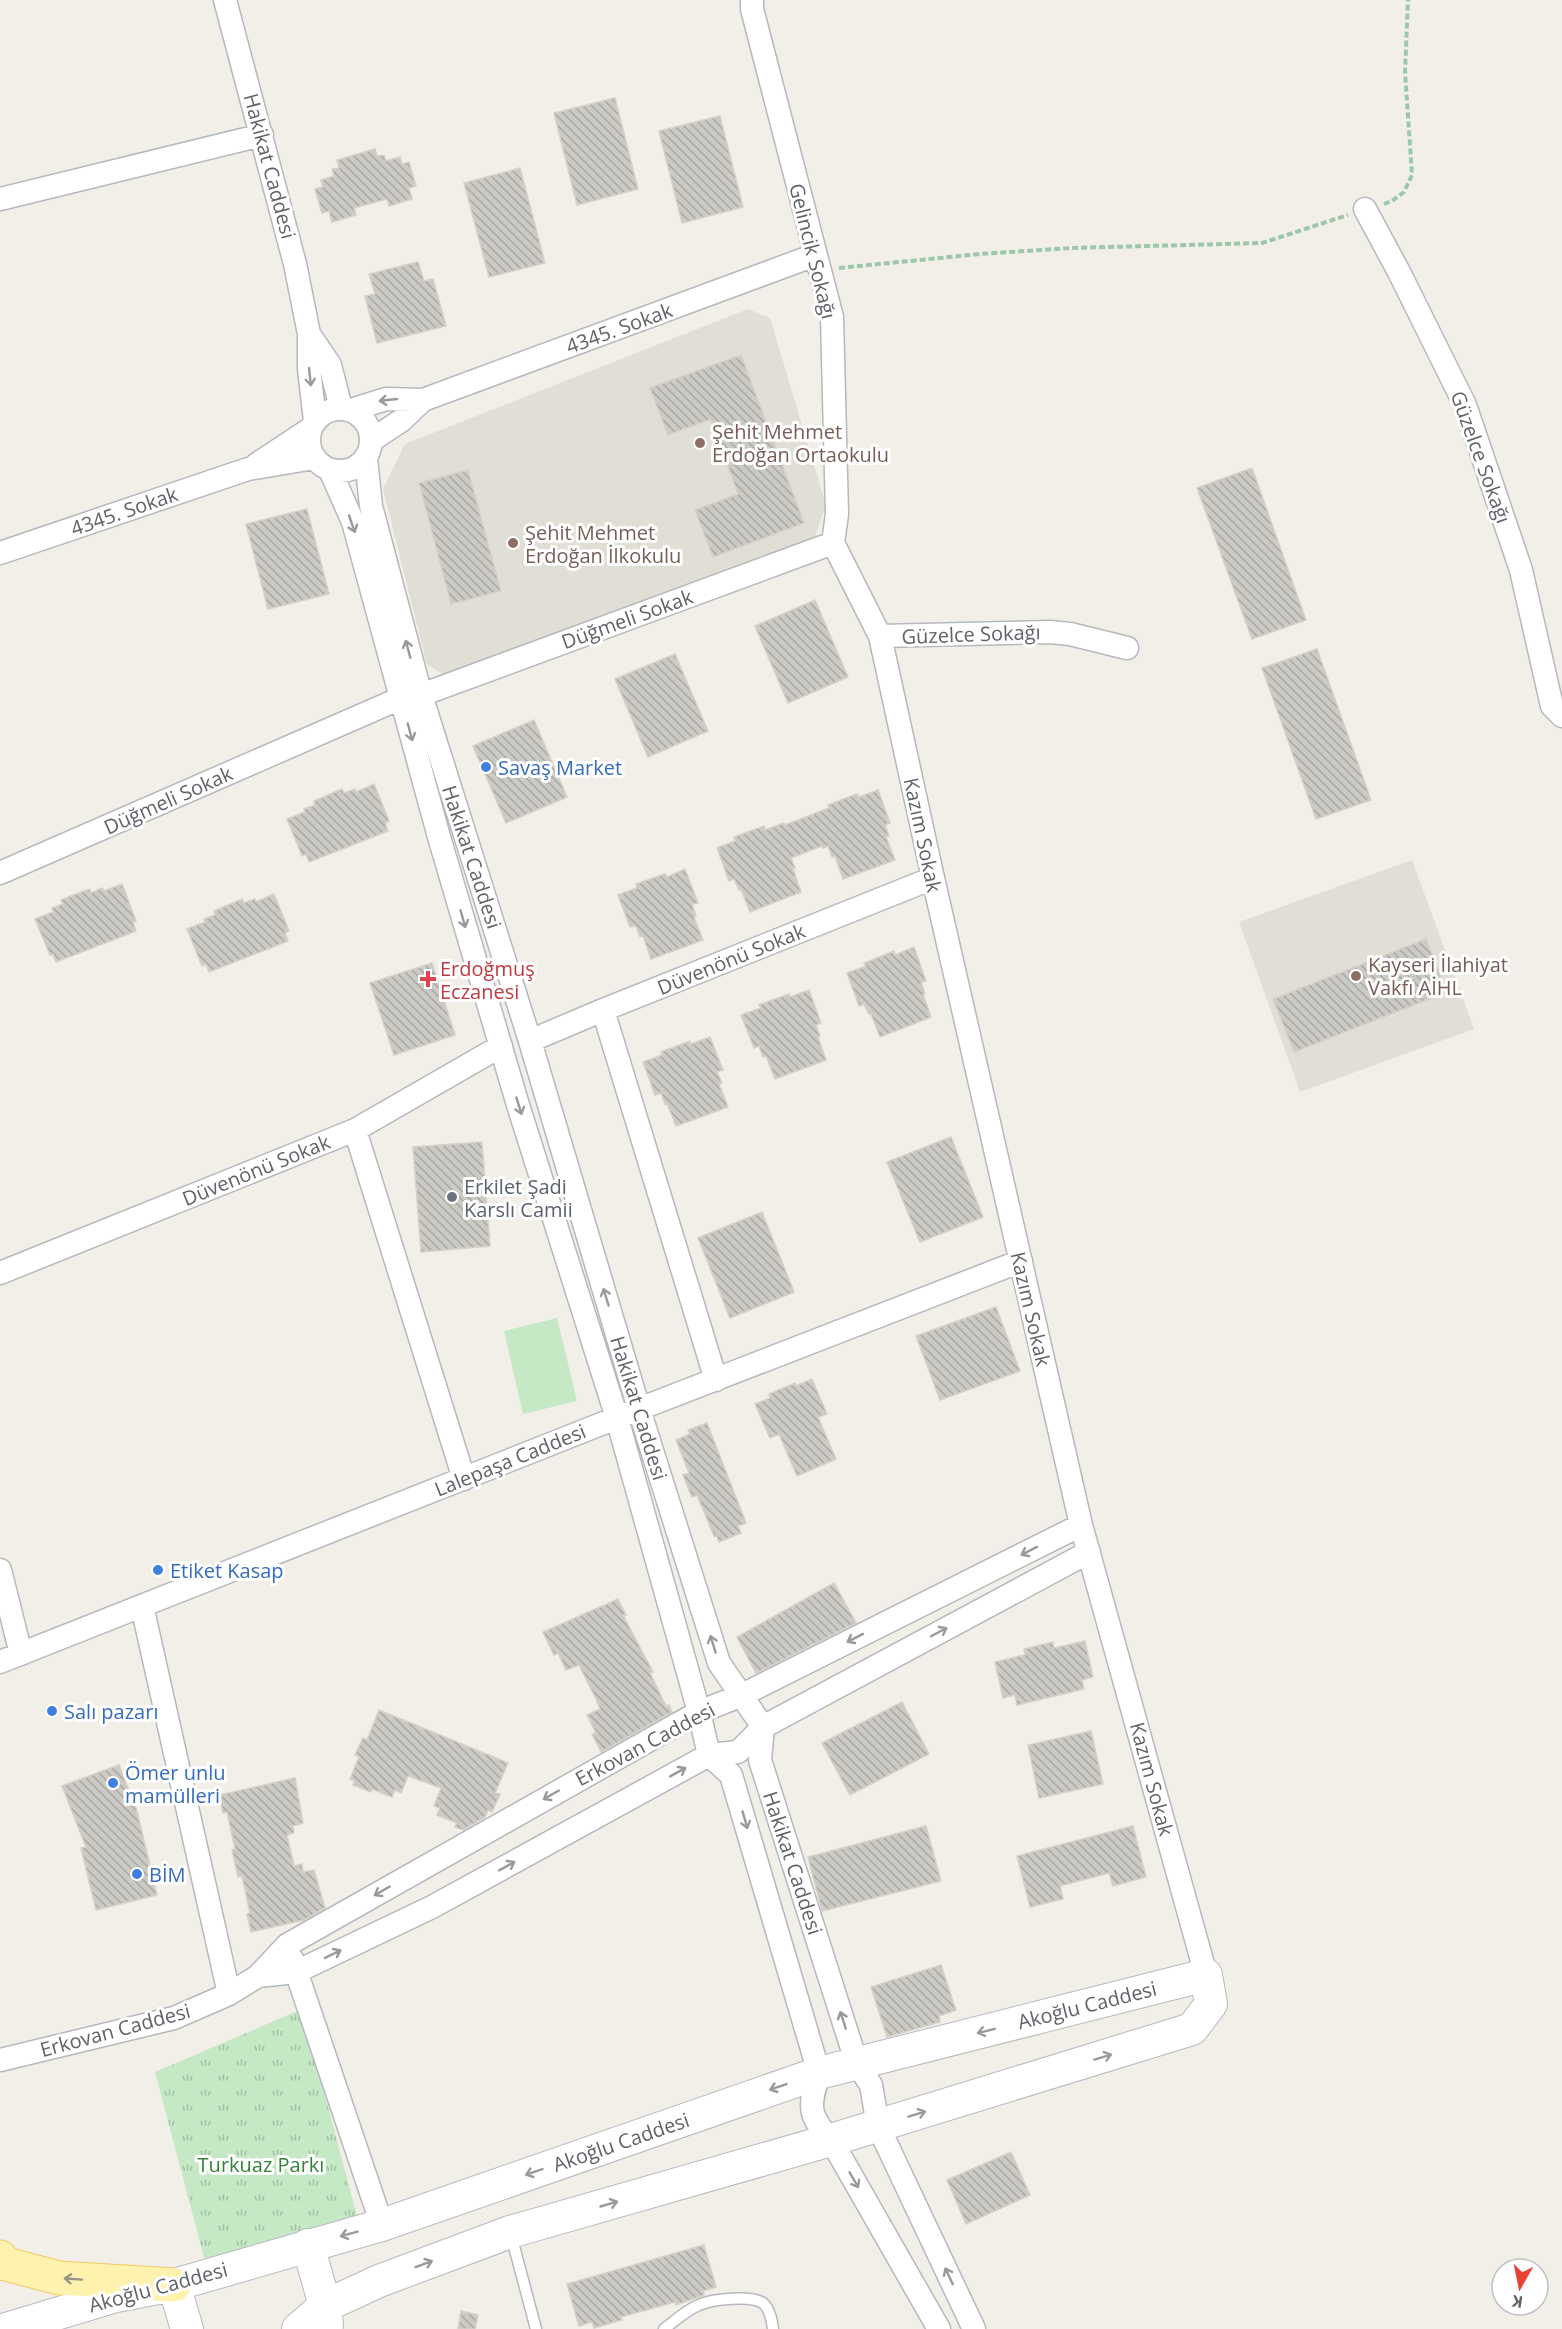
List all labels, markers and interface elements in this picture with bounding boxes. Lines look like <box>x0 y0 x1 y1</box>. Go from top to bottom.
street label: Hakikat Caddesi <box>238 90 302 242</box>
street label: Gelincik Sokağı <box>783 180 843 322</box>
street label: 4345. Sokak <box>562 296 676 360</box>
one-way arrow <box>305 367 316 387</box>
street label: Güzelce Sokağı <box>1445 387 1517 527</box>
one-way arrow <box>378 395 398 406</box>
place label: Şehit Mehmet Erdoğan Ortaokulu <box>712 418 889 468</box>
marker: Şehit Mehmet Erdoğan Ortaokulu <box>693 436 707 450</box>
street label: 4345. Sokak <box>67 480 181 542</box>
one-way arrow <box>348 514 359 533</box>
place label: Şehit Mehmet Erdoğan İlkokulu <box>525 519 681 569</box>
marker: Şehit Mehmet Erdoğan İlkokulu <box>506 536 520 550</box>
street label: Düğmeli Sokak <box>558 583 697 655</box>
street label: Güzelce Sokağı <box>901 618 1041 650</box>
one-way arrow <box>402 640 414 659</box>
one-way arrow <box>405 722 416 741</box>
place label: Savaş Market <box>498 754 622 781</box>
street label: Düğmeli Sokak <box>100 759 237 840</box>
marker: Savaş Market <box>479 760 493 774</box>
street label: Kazım Sokak <box>898 775 948 895</box>
street label: Hakikat Caddesi <box>436 782 508 932</box>
one-way arrow <box>458 909 469 928</box>
street label: Düvenönü Sokak <box>653 917 809 1001</box>
place label: Kayseri İlahiyat Vakfı AİHL <box>1368 951 1508 1001</box>
place label: Erdoğmuş Eczanesi <box>440 955 535 1005</box>
marker: Kayseri İlahiyat Vakfı AİHL <box>1349 969 1363 983</box>
marker: Erdoğmuş Eczanesi <box>421 972 435 986</box>
one-way arrow <box>514 1096 525 1115</box>
street label: Düvenönü Sokak <box>178 1128 334 1212</box>
place label: Erkilet Şadi Karslı Camii <box>464 1173 573 1223</box>
marker: Erkilet Şadi Karslı Camii <box>445 1190 459 1204</box>
street label: Kazım Sokak <box>1005 1249 1057 1369</box>
one-way arrow <box>600 1288 611 1307</box>
street label: Hakikat Caddesi <box>604 1333 674 1483</box>
street label: Lalepaşa Caddesi <box>430 1417 590 1503</box>
one-way arrow <box>1021 1545 1038 1557</box>
place label: Etiket Kasap <box>170 1557 284 1584</box>
marker: Etiket Kasap <box>151 1563 165 1577</box>
one-way arrow <box>930 1626 947 1638</box>
one-way arrow <box>846 1633 864 1644</box>
one-way arrow <box>707 1635 718 1654</box>
street label: Erkovan Caddesi <box>571 1696 719 1792</box>
place label: Salı pazarı <box>64 1698 158 1725</box>
marker: Salı pazarı <box>45 1704 59 1718</box>
street label: Kazım Sokak <box>1124 1719 1180 1839</box>
place label: Ömer unlu mamülleri <box>125 1759 226 1809</box>
one-way arrow <box>669 1766 686 1778</box>
marker: Ömer unlu mamülleri <box>106 1776 120 1790</box>
street label: Hakikat Caddesi <box>757 1788 829 1938</box>
one-way arrow <box>543 1789 560 1801</box>
one-way arrow <box>740 1810 751 1829</box>
one-way arrow <box>498 1860 515 1872</box>
place label: BİM <box>149 1861 186 1888</box>
marker: BİM <box>130 1867 144 1881</box>
one-way arrow <box>373 1886 390 1898</box>
one-way arrow <box>324 1948 342 1960</box>
street label: Akoğlu Caddesi <box>1015 1975 1159 2035</box>
street label: Erkovan Caddesi <box>37 1997 193 2063</box>
one-way arrow <box>837 2011 848 2030</box>
one-way arrow <box>977 2026 996 2037</box>
one-way arrow <box>1093 2051 1112 2062</box>
one-way arrow <box>769 2083 788 2094</box>
street label: Akoğlu Caddesi <box>549 2106 693 2178</box>
one-way arrow <box>907 2108 926 2119</box>
park label: Turkuaz Parkı <box>198 2151 324 2178</box>
one-way arrow <box>525 2168 544 2179</box>
one-way arrow <box>849 2170 860 2188</box>
one-way arrow <box>599 2198 618 2209</box>
one-way arrow <box>340 2229 359 2240</box>
street label: Akoğlu Caddesi <box>86 2256 230 2318</box>
north arrow <box>1490 2257 1550 2317</box>
one-way arrow <box>414 2258 432 2269</box>
one-way arrow <box>942 2267 953 2285</box>
one-way arrow <box>64 2273 84 2284</box>
text: K <box>1510 2290 1525 2314</box>

